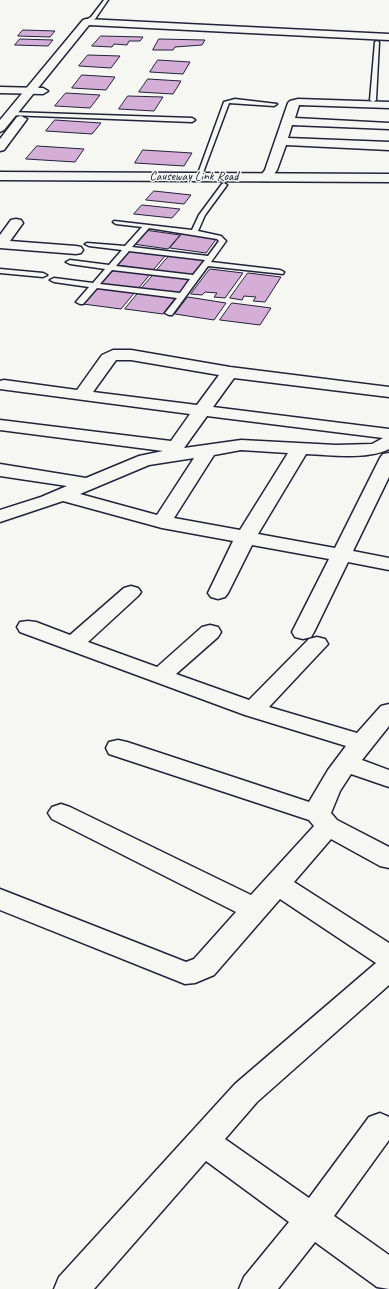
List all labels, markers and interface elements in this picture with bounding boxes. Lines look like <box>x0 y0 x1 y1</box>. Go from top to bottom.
street label: Causeway Link Road <box>150 169 238 185</box>

